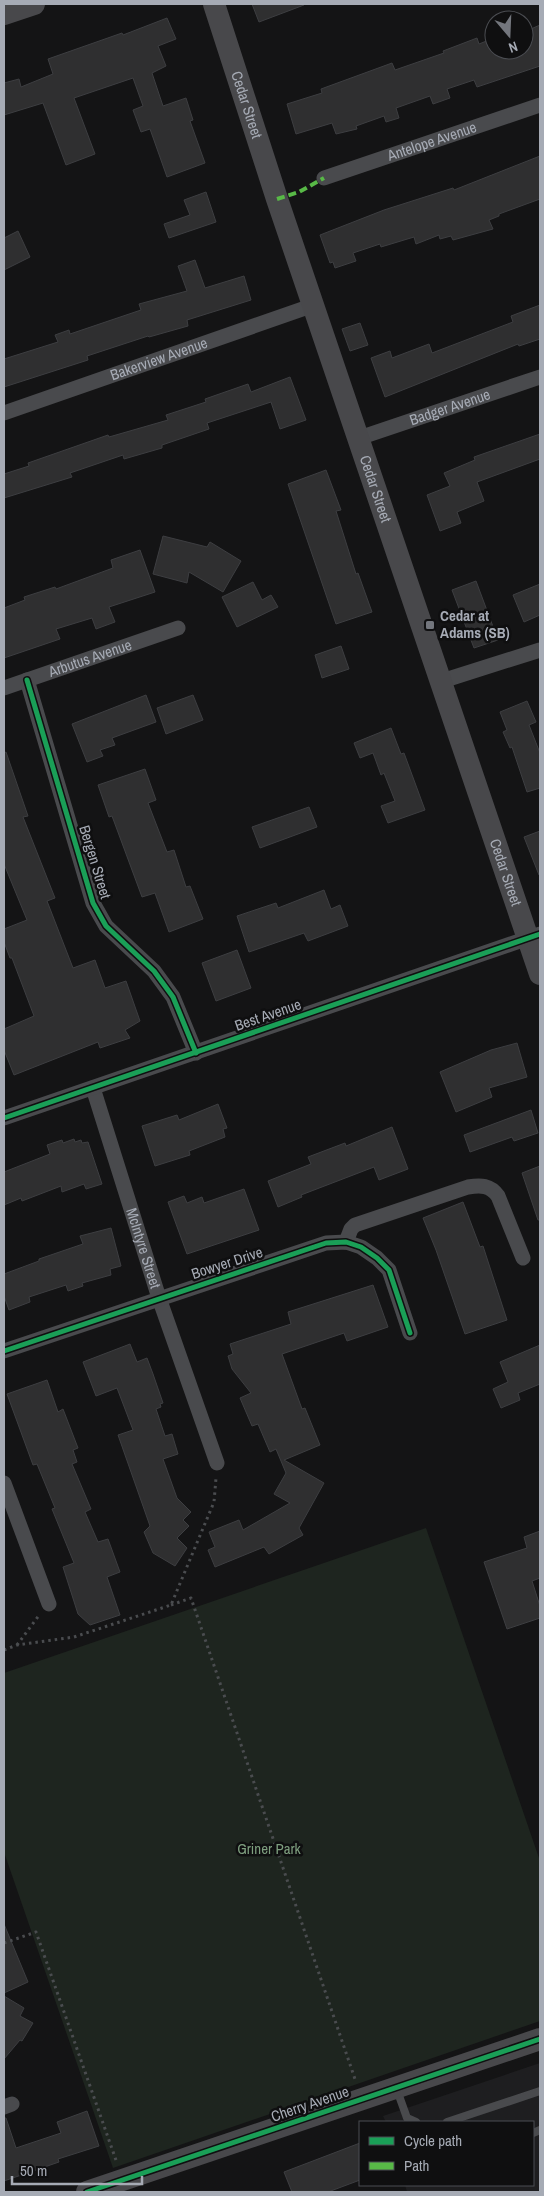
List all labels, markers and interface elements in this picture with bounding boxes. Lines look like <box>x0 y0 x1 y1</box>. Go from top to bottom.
north arrow <box>484 10 534 60</box>
text: N <box>506 37 520 57</box>
street label: Cedar Street <box>226 68 268 142</box>
street label: Antelope Avenue <box>384 116 479 166</box>
street label: Bakerview Avenue <box>107 332 210 385</box>
street label: Badger Avenue <box>407 383 493 430</box>
street label: Cedar Street <box>355 452 397 526</box>
place label: Cedar at Adams (SB) <box>440 605 510 643</box>
marker: Cedar at Adams (SB) <box>424 619 436 631</box>
street label: Arbutus Avenue <box>45 634 134 682</box>
street label: Bergen Street <box>74 822 117 902</box>
street label: Cedar Street <box>485 836 527 909</box>
street label: Best Avenue <box>232 993 304 1036</box>
street label: McIntyre Street <box>121 1205 167 1292</box>
street label: Bowyer Drive <box>188 1241 265 1284</box>
park label: Griner Park <box>237 1838 302 1859</box>
street label: Cherry Avenue <box>268 2080 352 2127</box>
legend <box>359 2121 534 2186</box>
text: Cycle path <box>404 2130 462 2151</box>
scale bar <box>12 2154 142 2186</box>
text: Path <box>404 2155 429 2176</box>
text: 50 m <box>20 2160 47 2181</box>

